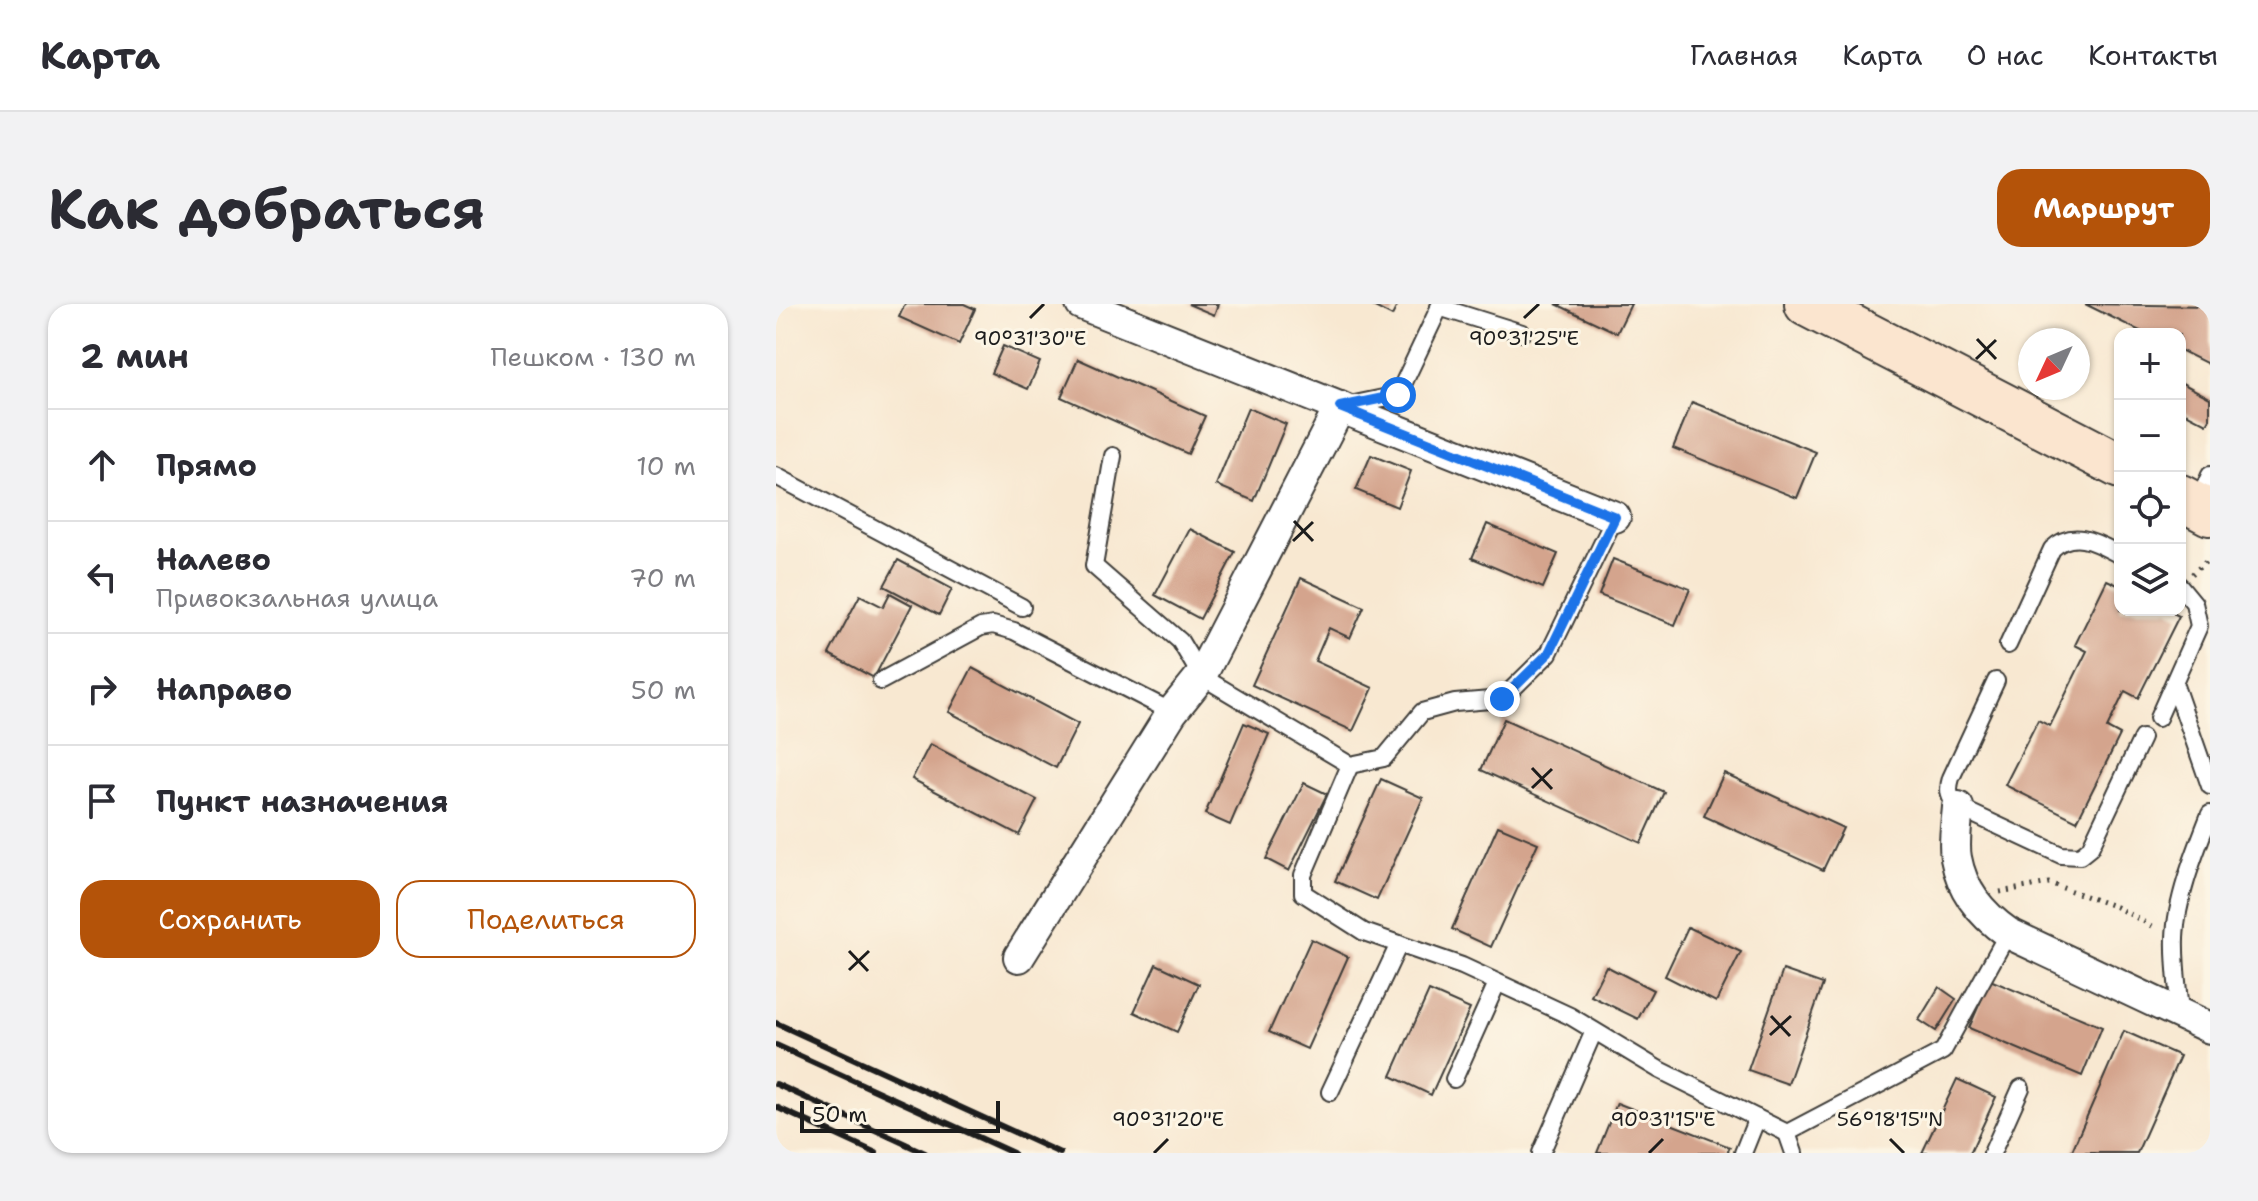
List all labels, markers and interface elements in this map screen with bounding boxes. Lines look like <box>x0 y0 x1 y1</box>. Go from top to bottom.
text: Карта <box>40 30 160 81</box>
text: Главная <box>1690 36 1798 74</box>
text: Карта <box>1842 36 1922 74</box>
text: О нас <box>1966 36 2044 74</box>
text: Контакты <box>2088 36 2218 74</box>
button: Маршрут <box>1997 169 2210 247</box>
text: Как добраться <box>48 171 485 246</box>
text: 90°31'30"E <box>974 325 1086 351</box>
text: 90°31'25"E <box>1469 325 1579 351</box>
north arrow <box>2018 328 2090 400</box>
map controls <box>2114 328 2186 616</box>
button: + <box>2114 328 2186 400</box>
text: 2 мин <box>80 333 189 379</box>
text: Пешком · 130 m <box>490 339 696 374</box>
route start <box>1380 377 1416 413</box>
button: − <box>2114 400 2186 472</box>
icon: ahead <box>80 443 124 487</box>
text: Прямо <box>156 445 257 486</box>
text: 10 m <box>636 448 696 483</box>
button: locate <box>2114 472 2186 544</box>
text: Налево <box>156 539 271 580</box>
button: layers <box>2114 544 2186 616</box>
icon: left <box>80 555 124 599</box>
text: 70 m <box>629 560 696 595</box>
text: Привокзальная улица <box>156 580 438 615</box>
icon: right <box>80 667 124 711</box>
text: Направо <box>156 669 292 710</box>
text: 50 m <box>631 672 696 707</box>
route end <box>1484 681 1520 717</box>
icon: arrive <box>80 779 124 823</box>
text: Пункт назначения <box>156 781 448 822</box>
button: Сохранить <box>80 880 380 958</box>
button: Поделиться <box>396 880 696 958</box>
scale bar <box>800 1097 1000 1133</box>
text: 50 m <box>812 1100 867 1129</box>
text: 90°31'20"E <box>1112 1106 1224 1132</box>
text: 90°31'15"E <box>1610 1106 1716 1132</box>
text: 56°18'15"N <box>1837 1106 1943 1132</box>

